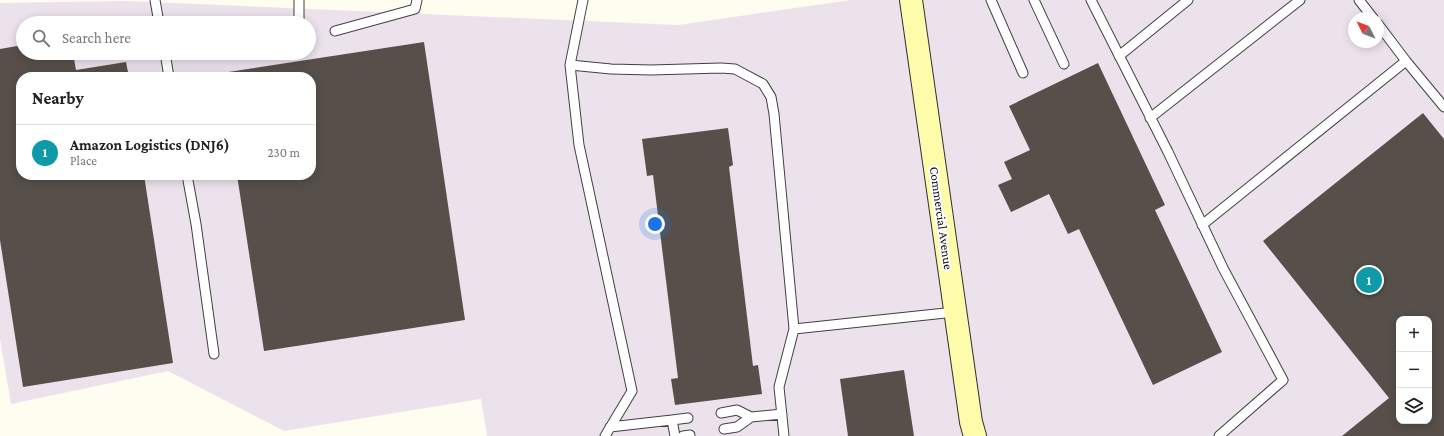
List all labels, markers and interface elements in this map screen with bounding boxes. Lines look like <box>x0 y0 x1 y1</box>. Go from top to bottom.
north arrow <box>1348 12 1384 48</box>
search box <box>16 16 316 60</box>
icon: search <box>30 27 52 49</box>
text: Search here <box>62 30 131 46</box>
text: Nearby <box>32 89 84 108</box>
text: Amazon Logistics (DNJ6) <box>70 137 230 153</box>
text: 1 <box>43 145 47 160</box>
text: 230 m <box>267 145 300 160</box>
text: Place <box>70 153 97 168</box>
street label: Commercial Avenue <box>927 166 956 271</box>
your location <box>645 214 665 234</box>
pin: 1 <box>1356 265 1382 295</box>
map controls <box>1396 316 1432 424</box>
button: + <box>1396 316 1432 352</box>
button: − <box>1396 352 1432 388</box>
button: layers <box>1396 388 1432 424</box>

